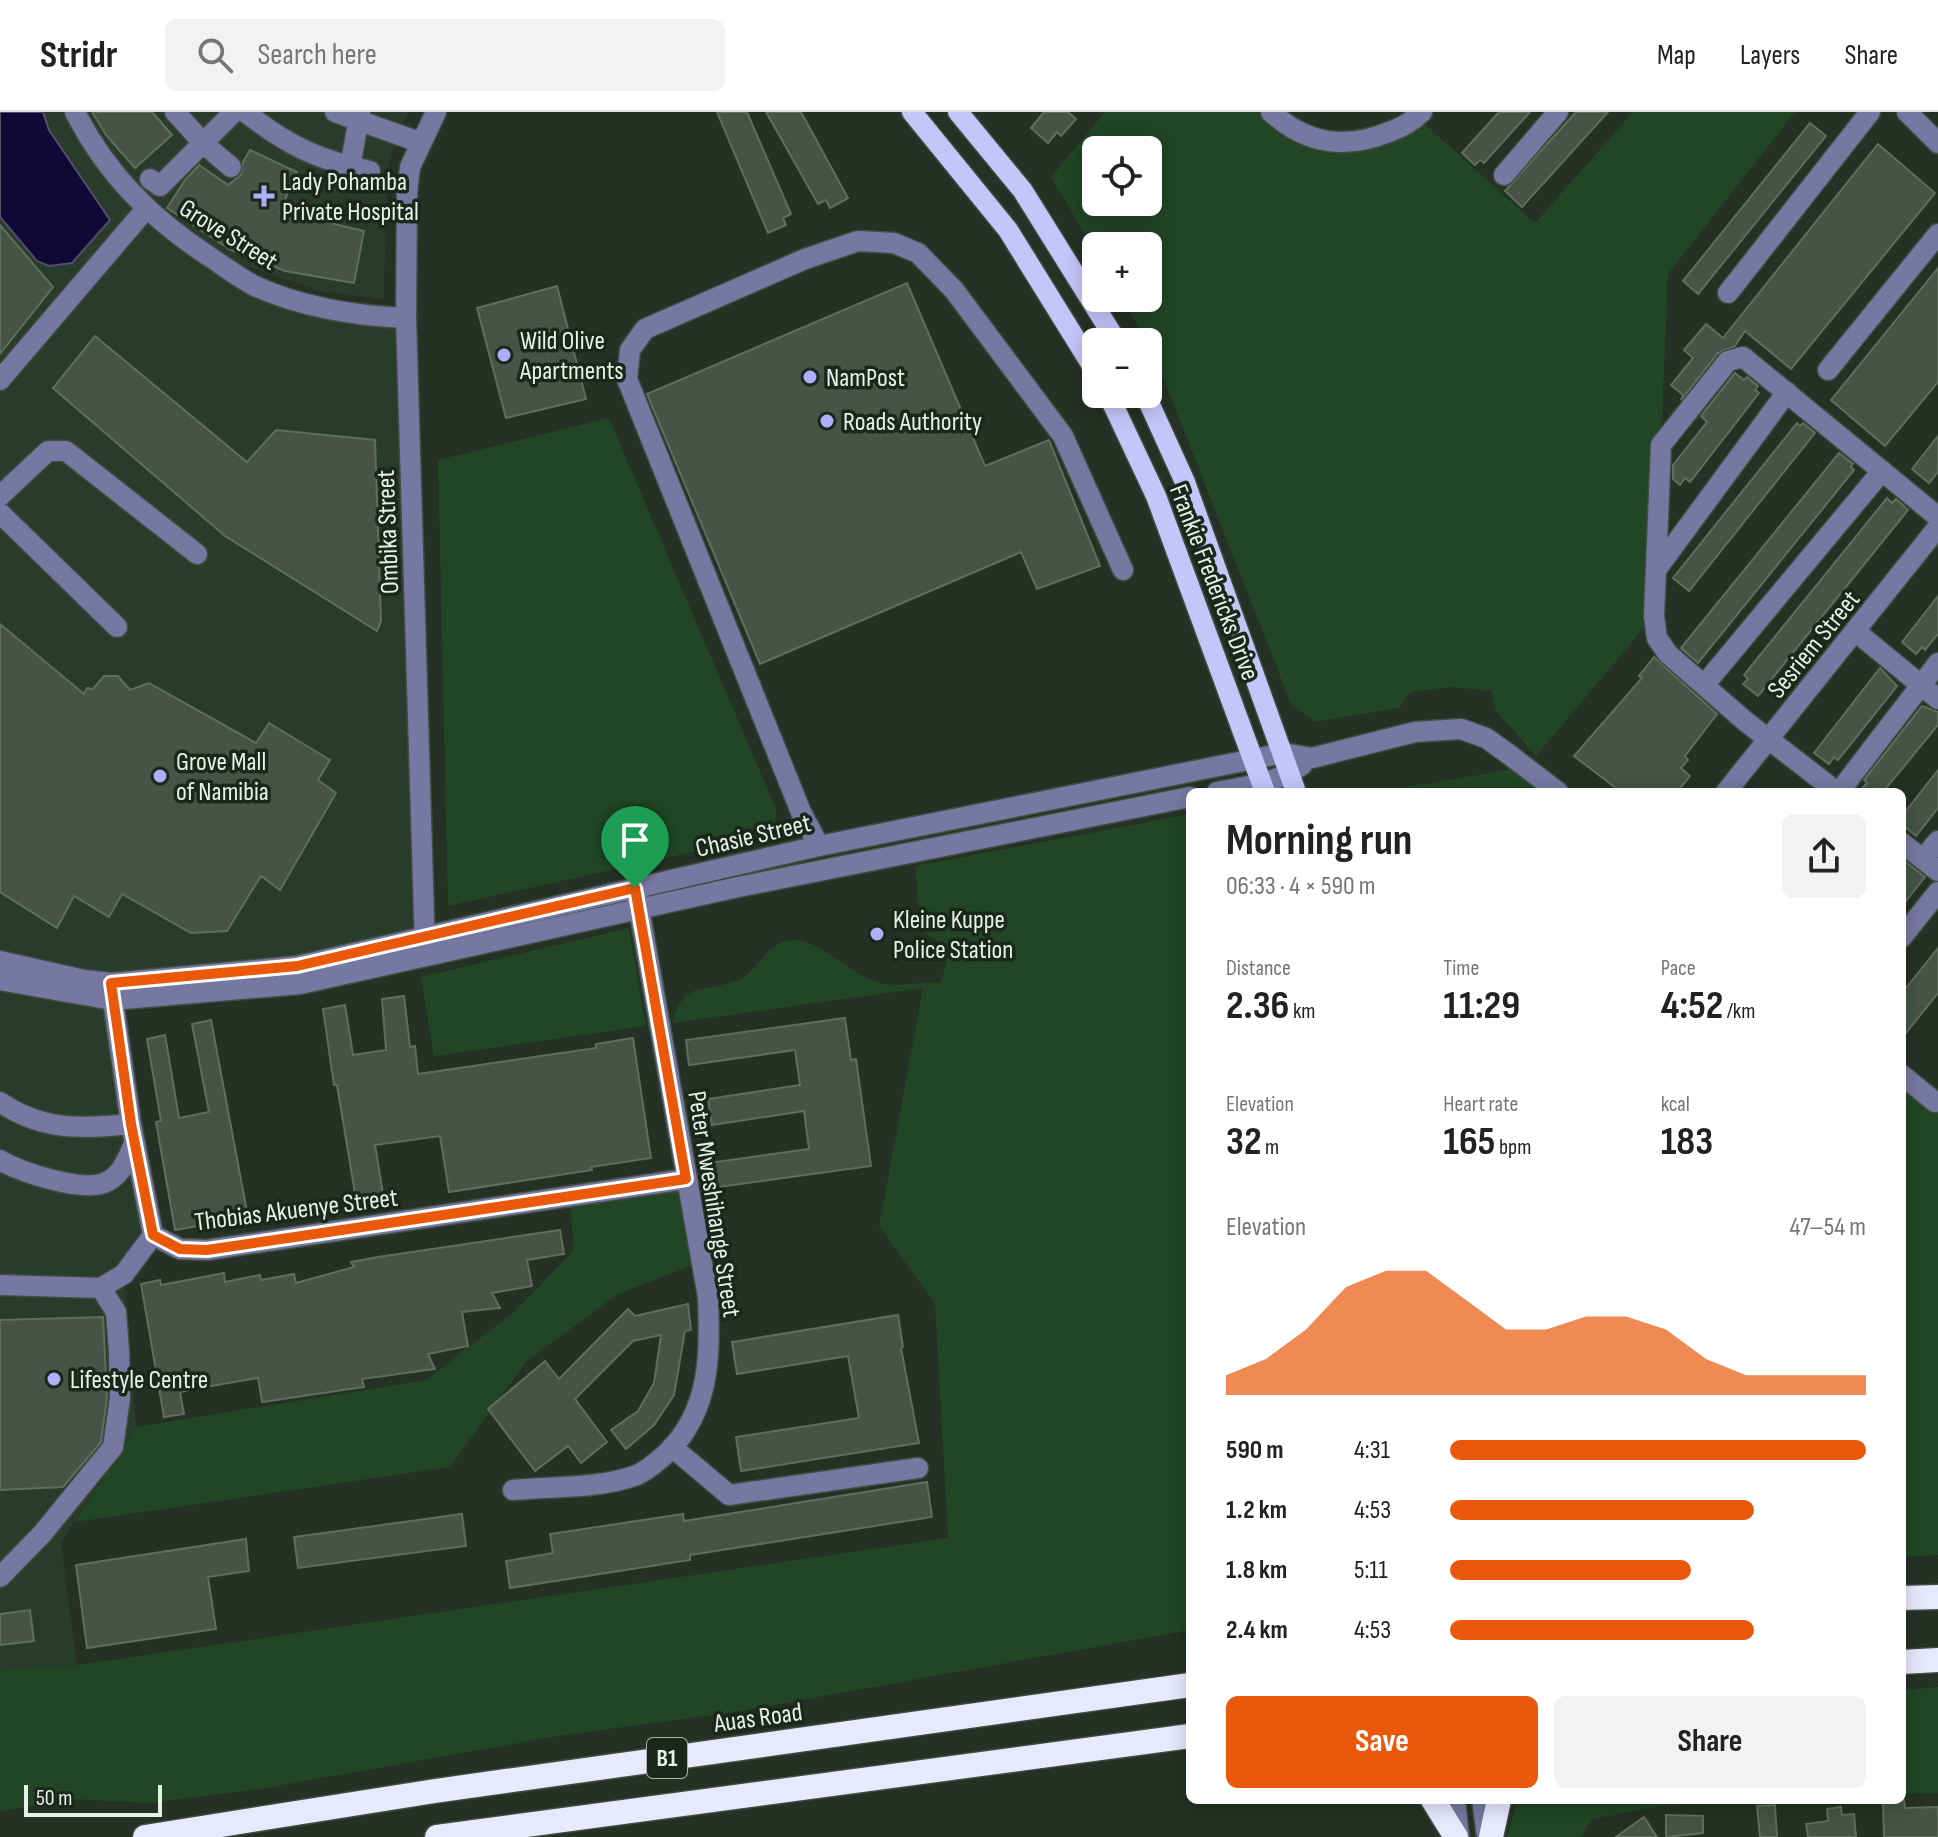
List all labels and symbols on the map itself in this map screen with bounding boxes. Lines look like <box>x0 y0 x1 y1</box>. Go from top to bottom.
place label: Lady Pohamba Private Hospital <box>282 167 419 228</box>
marker: Lady Pohamba Private Hospital <box>253 185 275 207</box>
street label: Grove Street <box>173 193 283 278</box>
place label: Wild Olive Apartments <box>519 326 624 387</box>
marker: Wild Olive Apartments <box>495 346 513 364</box>
place label: NamPost <box>826 363 905 394</box>
marker: NamPost <box>801 368 819 386</box>
place label: Roads Authority <box>843 407 982 438</box>
marker: Roads Authority <box>818 412 836 430</box>
street label: Ombika Street <box>371 469 406 594</box>
street label: Frankie Fredericks Drive <box>1162 480 1265 685</box>
street label: Sesriem Street <box>1761 585 1867 705</box>
place label: Grove Mall of Namibia <box>176 747 269 808</box>
marker: Grove Mall of Namibia <box>151 767 169 785</box>
pin <box>601 806 669 888</box>
street label: Chasie Street <box>693 808 814 865</box>
place label: Kleine Kuppe Police Station <box>893 905 1013 966</box>
marker: Kleine Kuppe Police Station <box>868 925 886 943</box>
street label: Peter Mweshihange Street <box>680 1089 747 1320</box>
street label: Thobias Akuenye Street <box>193 1183 400 1238</box>
place label: Lifestyle Centre <box>70 1365 208 1396</box>
marker: Lifestyle Centre <box>45 1370 63 1388</box>
street label: Auas Road <box>711 1697 804 1740</box>
road number: B1 <box>647 1738 687 1778</box>
scale bar <box>24 1781 162 1817</box>

